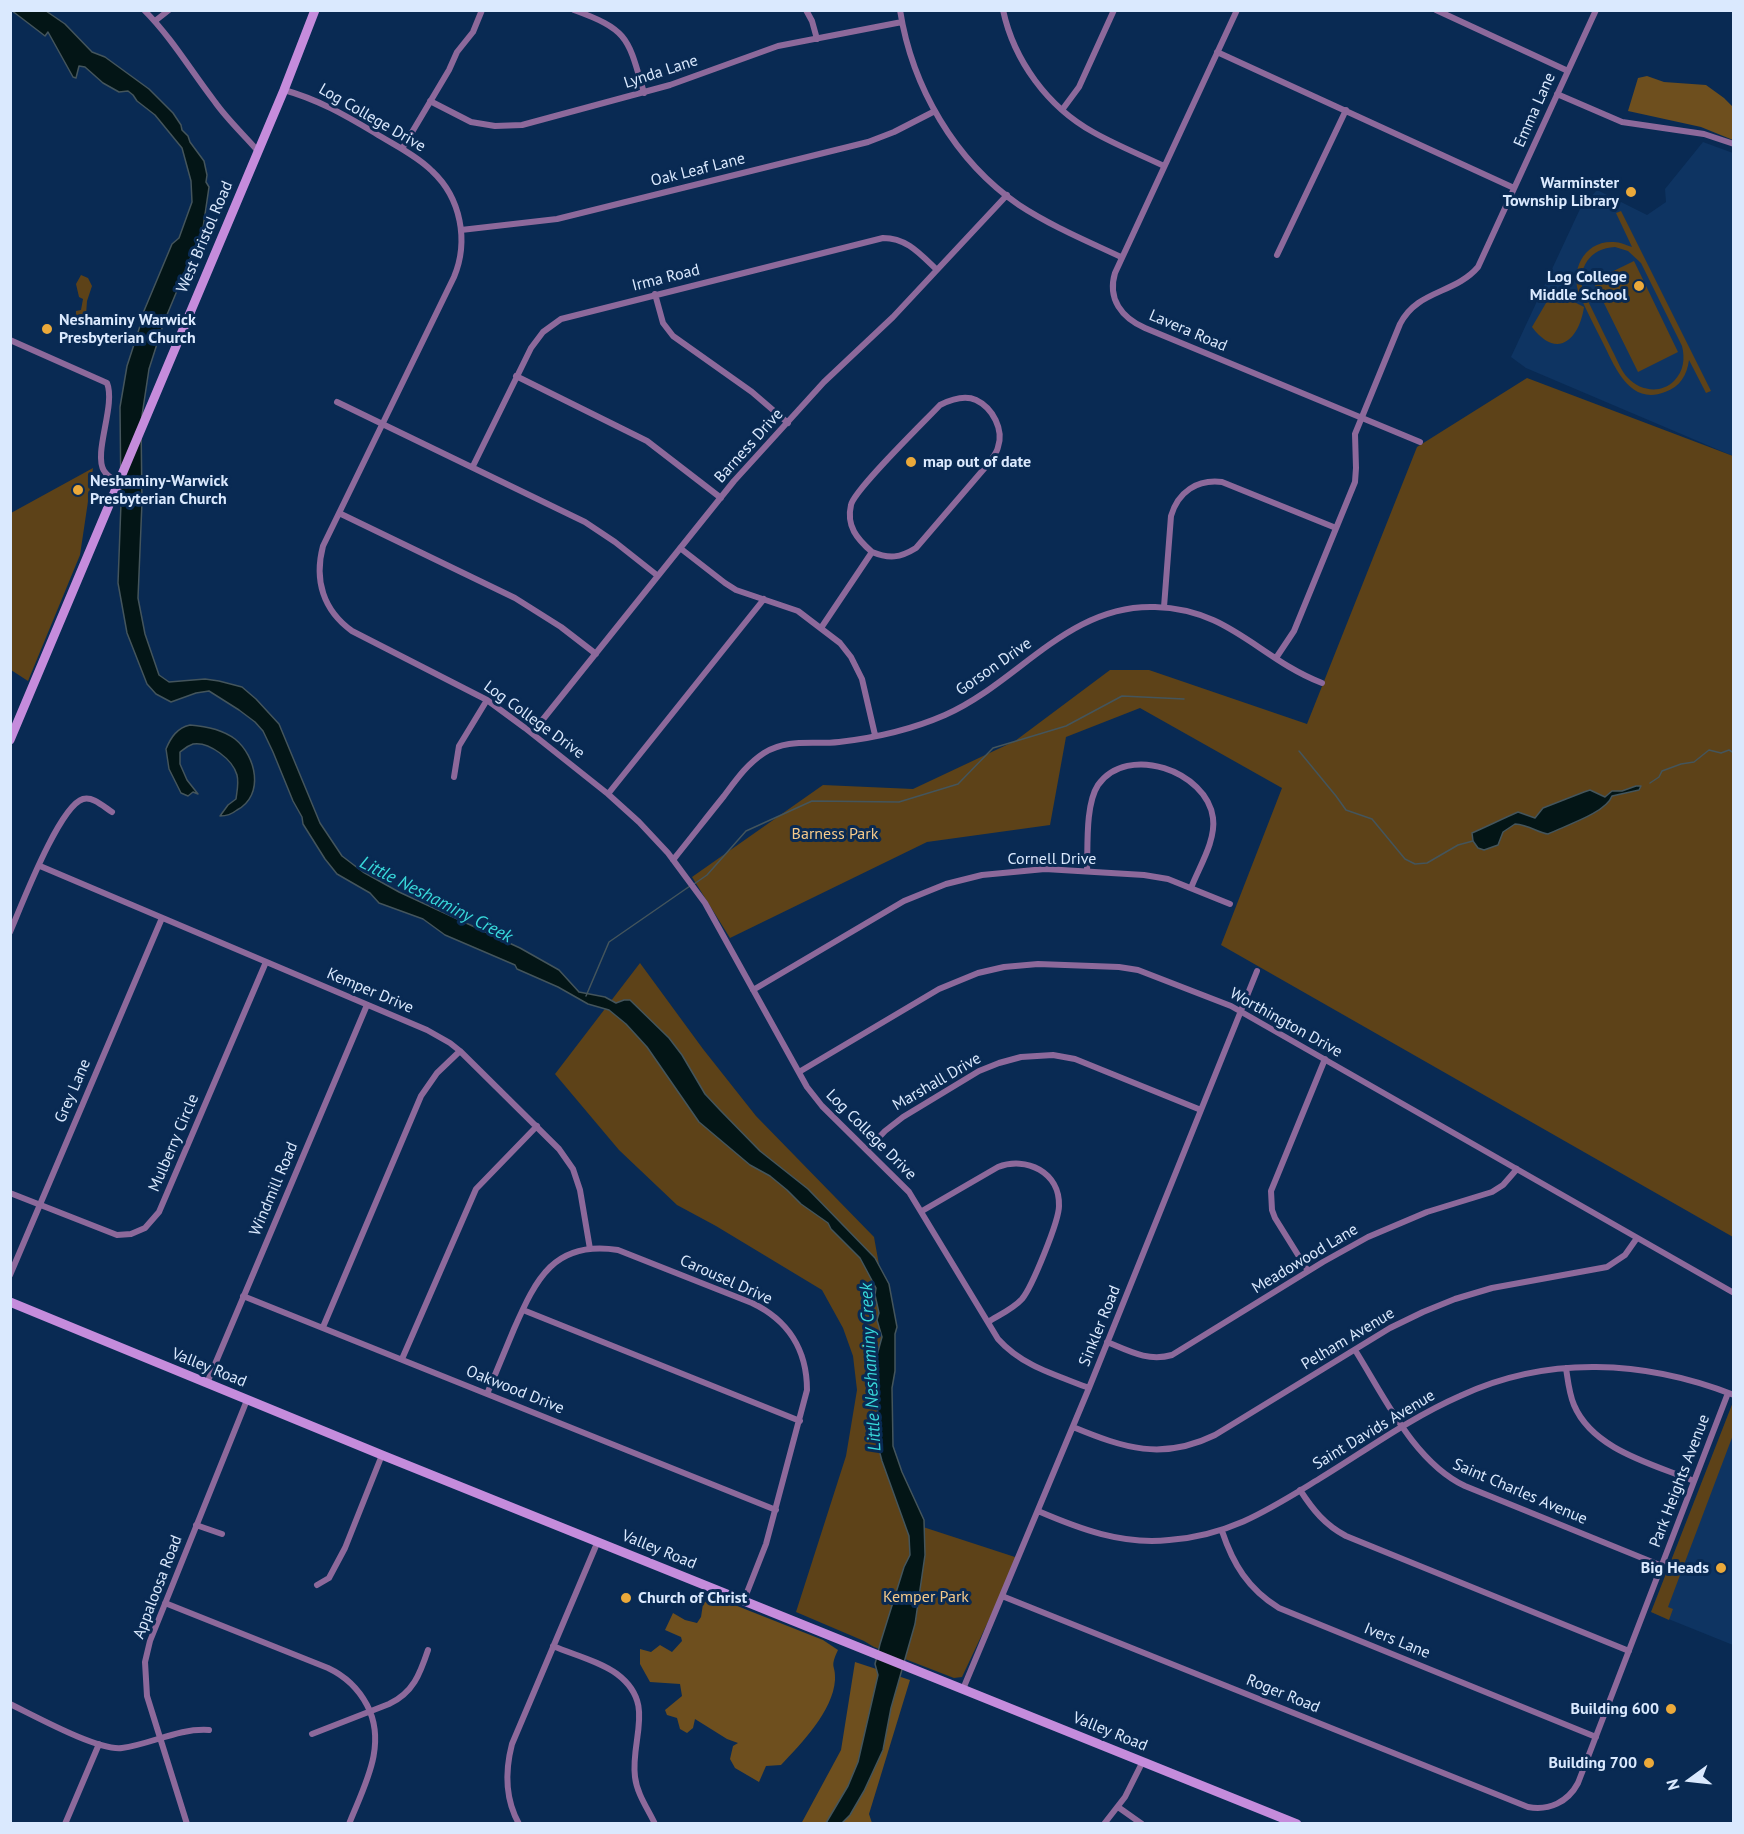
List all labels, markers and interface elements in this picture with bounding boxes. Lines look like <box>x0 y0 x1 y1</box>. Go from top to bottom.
street label: Lynda Lane <box>622 51 700 93</box>
street label: Emma Lane <box>1510 70 1560 150</box>
street label: Log College Drive <box>315 80 429 156</box>
street label: Oak Leaf Lane <box>649 149 747 191</box>
place label: Warminster Township Library <box>1503 173 1619 211</box>
street label: West Bristol Road <box>173 178 237 296</box>
marker: Warminster Township Library <box>1624 185 1638 199</box>
street label: Irma Road <box>630 260 702 296</box>
place label: Log College Middle School <box>1530 267 1627 305</box>
marker: Log College Middle School <box>1632 279 1646 293</box>
street label: Lavera Road <box>1146 306 1230 356</box>
place label: Neshaminy Warwick Presbyterian Church <box>59 310 196 348</box>
marker: Neshaminy Warwick Presbyterian Church <box>40 322 54 336</box>
street label: Barness Drive <box>711 405 787 487</box>
place label: map out of date <box>923 452 1031 472</box>
marker: map out of date <box>904 455 918 469</box>
place label: Neshaminy-Warwick Presbyterian Church <box>90 471 228 509</box>
marker: Neshaminy-Warwick Presbyterian Church <box>71 483 85 497</box>
street label: Gorson Drive <box>952 634 1036 700</box>
street label: Log College Drive <box>480 677 588 763</box>
park label: Barness Park <box>792 824 878 844</box>
street label: Cornell Drive <box>1008 849 1096 869</box>
water label: Little Neshaminy Creek <box>356 852 516 948</box>
street label: Kemper Drive <box>324 964 416 1018</box>
street label: Worthington Drive <box>1226 984 1346 1062</box>
street label: Marshall Drive <box>889 1049 985 1115</box>
street label: Grey Lane <box>51 1056 95 1126</box>
street label: Log College Drive <box>822 1086 920 1184</box>
street label: Mulberry Circle <box>145 1091 203 1195</box>
street label: Windmill Road <box>246 1139 302 1239</box>
street label: Meadowood Lane <box>1249 1220 1361 1298</box>
street label: Carousel Drive <box>677 1251 775 1309</box>
water label: Little Neshaminy Creek <box>856 1282 886 1452</box>
street label: Sinkler Road <box>1075 1283 1125 1369</box>
street label: Pelham Avenue <box>1298 1304 1398 1374</box>
street label: Valley Road <box>169 1344 249 1392</box>
street label: Oakwood Drive <box>463 1362 567 1418</box>
street label: Saint Davids Avenue <box>1309 1386 1439 1474</box>
street label: Park Heights Avenue <box>1646 1412 1714 1550</box>
street label: Saint Charles Avenue <box>1450 1455 1590 1529</box>
street label: Valley Road <box>619 1526 699 1574</box>
street label: Appaloosa Road <box>129 1533 187 1641</box>
place label: Big Heads <box>1641 1558 1709 1578</box>
marker: Big Heads <box>1714 1561 1728 1575</box>
park label: Kemper Park <box>883 1587 969 1607</box>
place label: Church of Christ <box>638 1588 747 1608</box>
marker: Church of Christ <box>619 1591 633 1605</box>
street label: Ivers Lane <box>1361 1619 1433 1663</box>
street label: Roger Road <box>1243 1671 1323 1717</box>
place label: Building 600 <box>1570 1699 1659 1719</box>
marker: Building 600 <box>1664 1702 1678 1716</box>
street label: Valley Road <box>1070 1708 1150 1756</box>
north arrow <box>1660 1750 1720 1810</box>
place label: Building 700 <box>1548 1753 1637 1773</box>
marker: Building 700 <box>1642 1756 1656 1770</box>
text: N <box>1662 1777 1684 1792</box>

